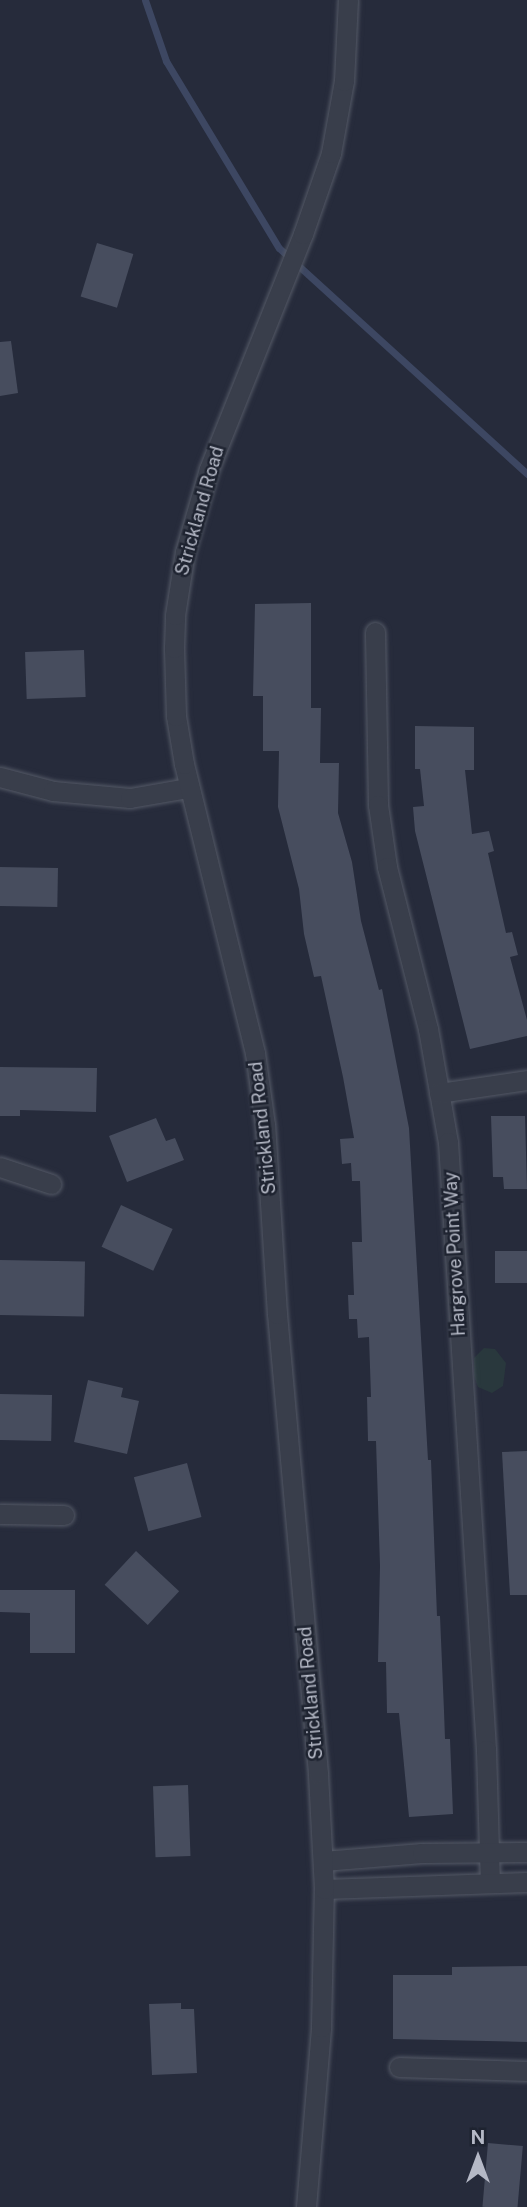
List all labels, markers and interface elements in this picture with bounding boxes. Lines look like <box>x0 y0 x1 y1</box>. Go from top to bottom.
street label: Strickland Road <box>171 444 229 578</box>
street label: Strickland Road <box>245 1061 281 1195</box>
street label: Hargrove Point Way <box>440 1171 470 1337</box>
street label: Strickland Road <box>294 1626 328 1760</box>
north arrow <box>443 2123 513 2193</box>
text: N <box>471 2126 485 2148</box>

